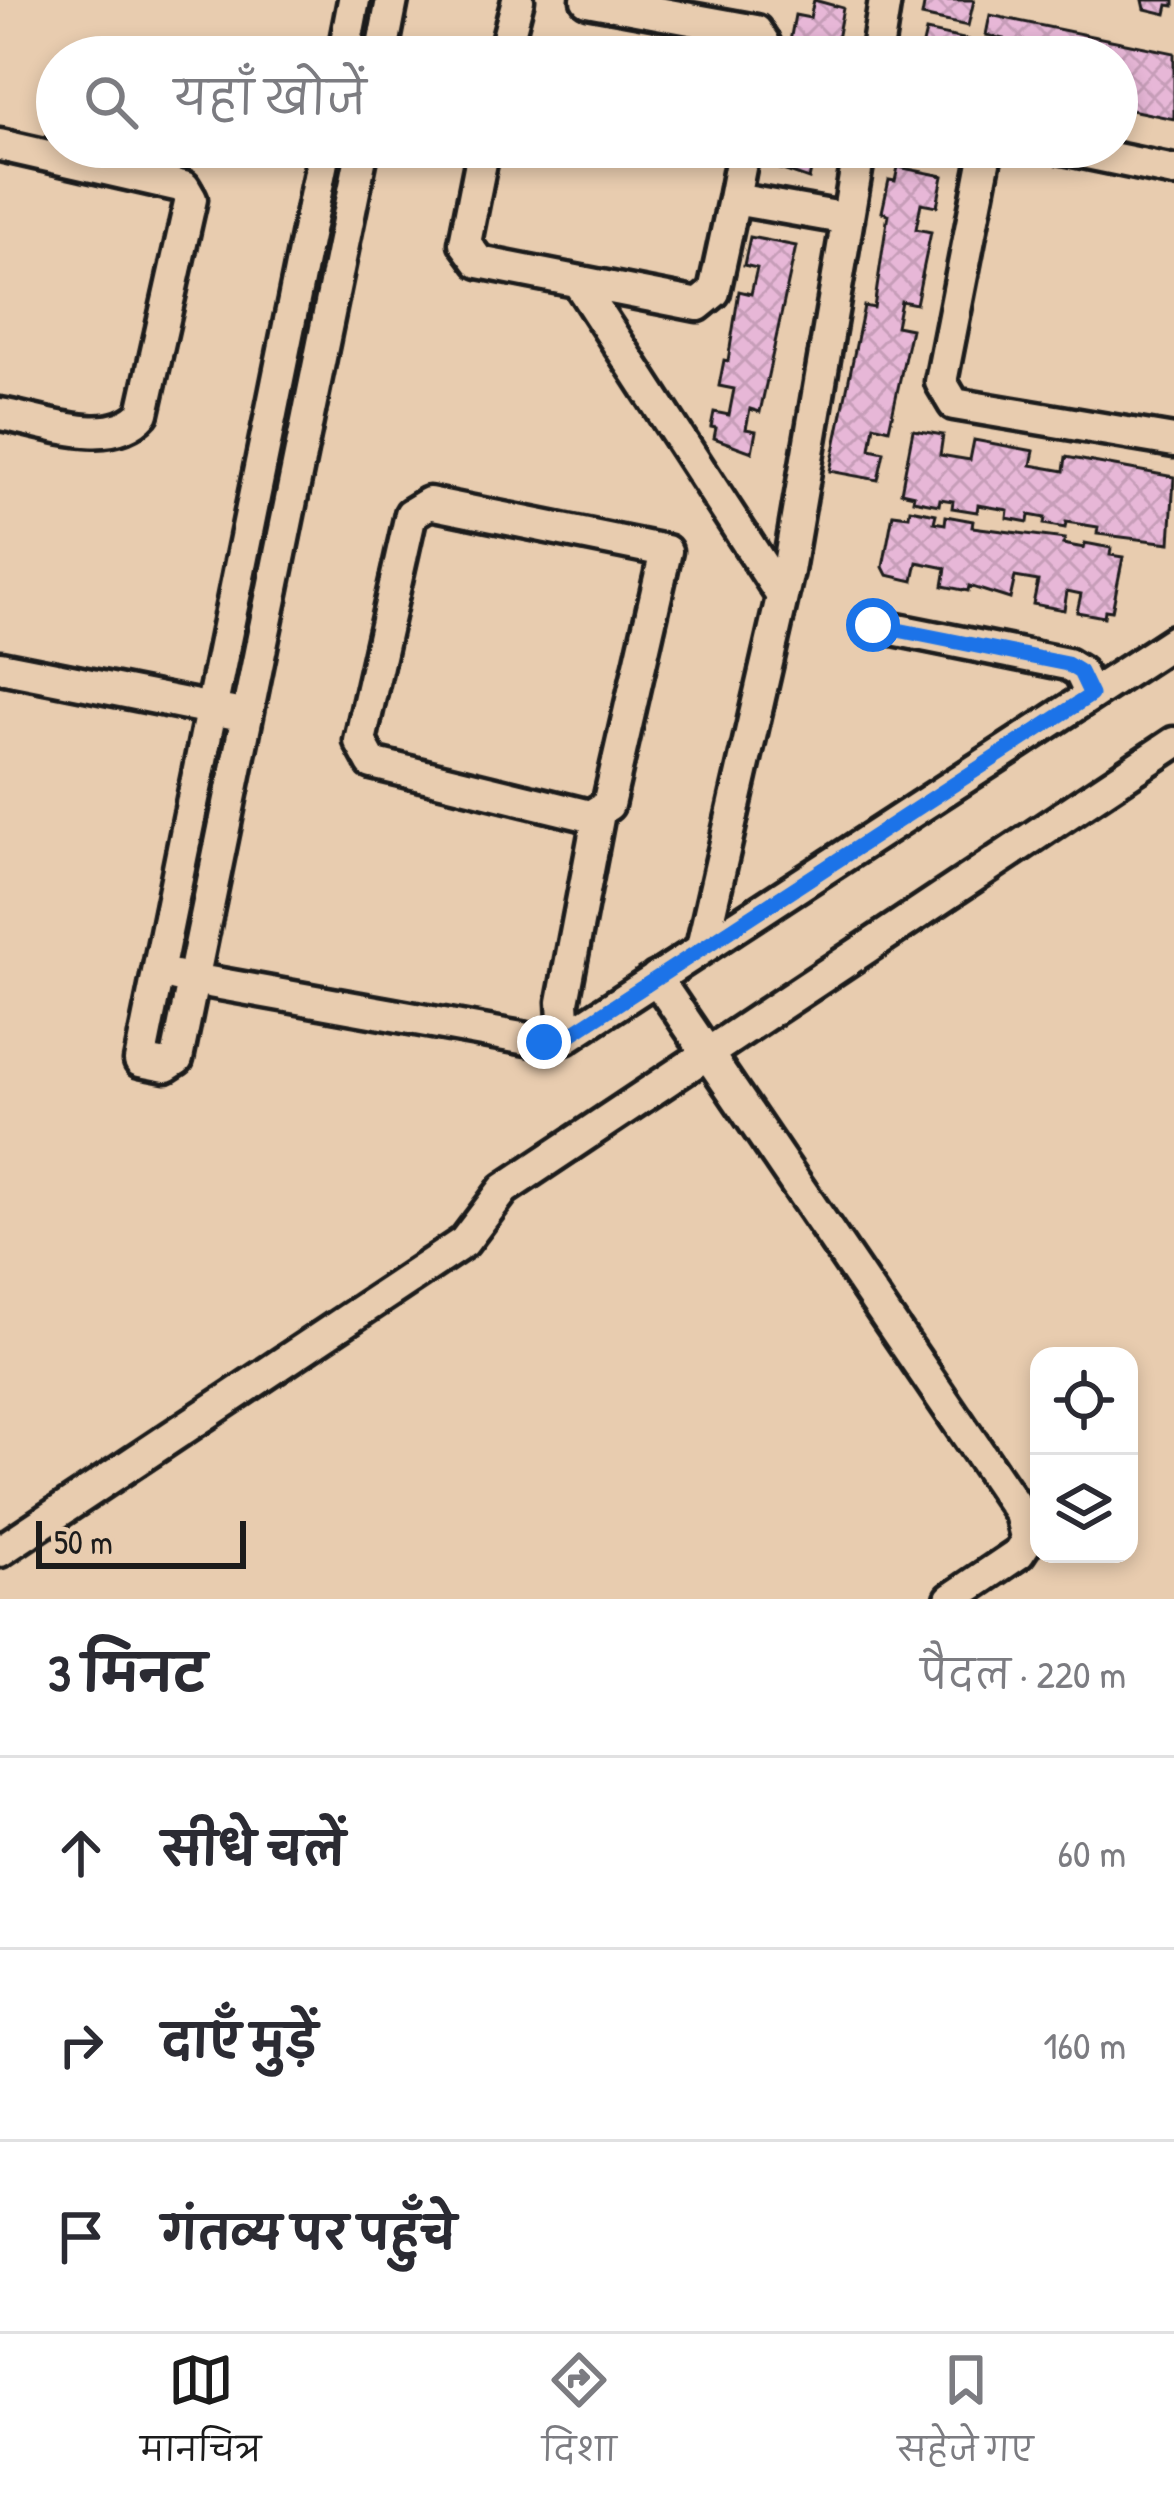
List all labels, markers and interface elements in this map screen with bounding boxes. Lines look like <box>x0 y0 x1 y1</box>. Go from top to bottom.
search box <box>36 36 1138 168</box>
text: यहाँ खोजें <box>174 67 366 128</box>
icon: search <box>78 69 144 135</box>
route start <box>846 598 900 652</box>
route end <box>517 1015 571 1069</box>
map controls <box>1030 1347 1138 1563</box>
button: locate <box>1030 1347 1138 1455</box>
button: layers <box>1030 1455 1138 1563</box>
scale bar <box>36 1515 246 1568</box>
text: 50 m <box>54 1520 113 1564</box>
text: 3 मिनट <box>48 1638 206 1707</box>
text: पैदल · 220 m <box>921 1647 1126 1700</box>
text: सीधे चलें <box>162 1818 345 1879</box>
icon: ahead <box>48 1820 114 1886</box>
text: 60 m <box>1057 1826 1126 1879</box>
text: दाएँ मुड़ें <box>162 2010 317 2071</box>
icon: right <box>48 2012 114 2078</box>
text: 160 m <box>1043 2018 1126 2071</box>
text: गंतव्य पर पहुँचे <box>162 2202 456 2263</box>
icon: arrive <box>48 2204 114 2270</box>
tab: मानचित्र <box>140 2347 261 2486</box>
tab: दिशा <box>542 2347 617 2486</box>
tab: सहेजे गए <box>897 2347 1034 2486</box>

